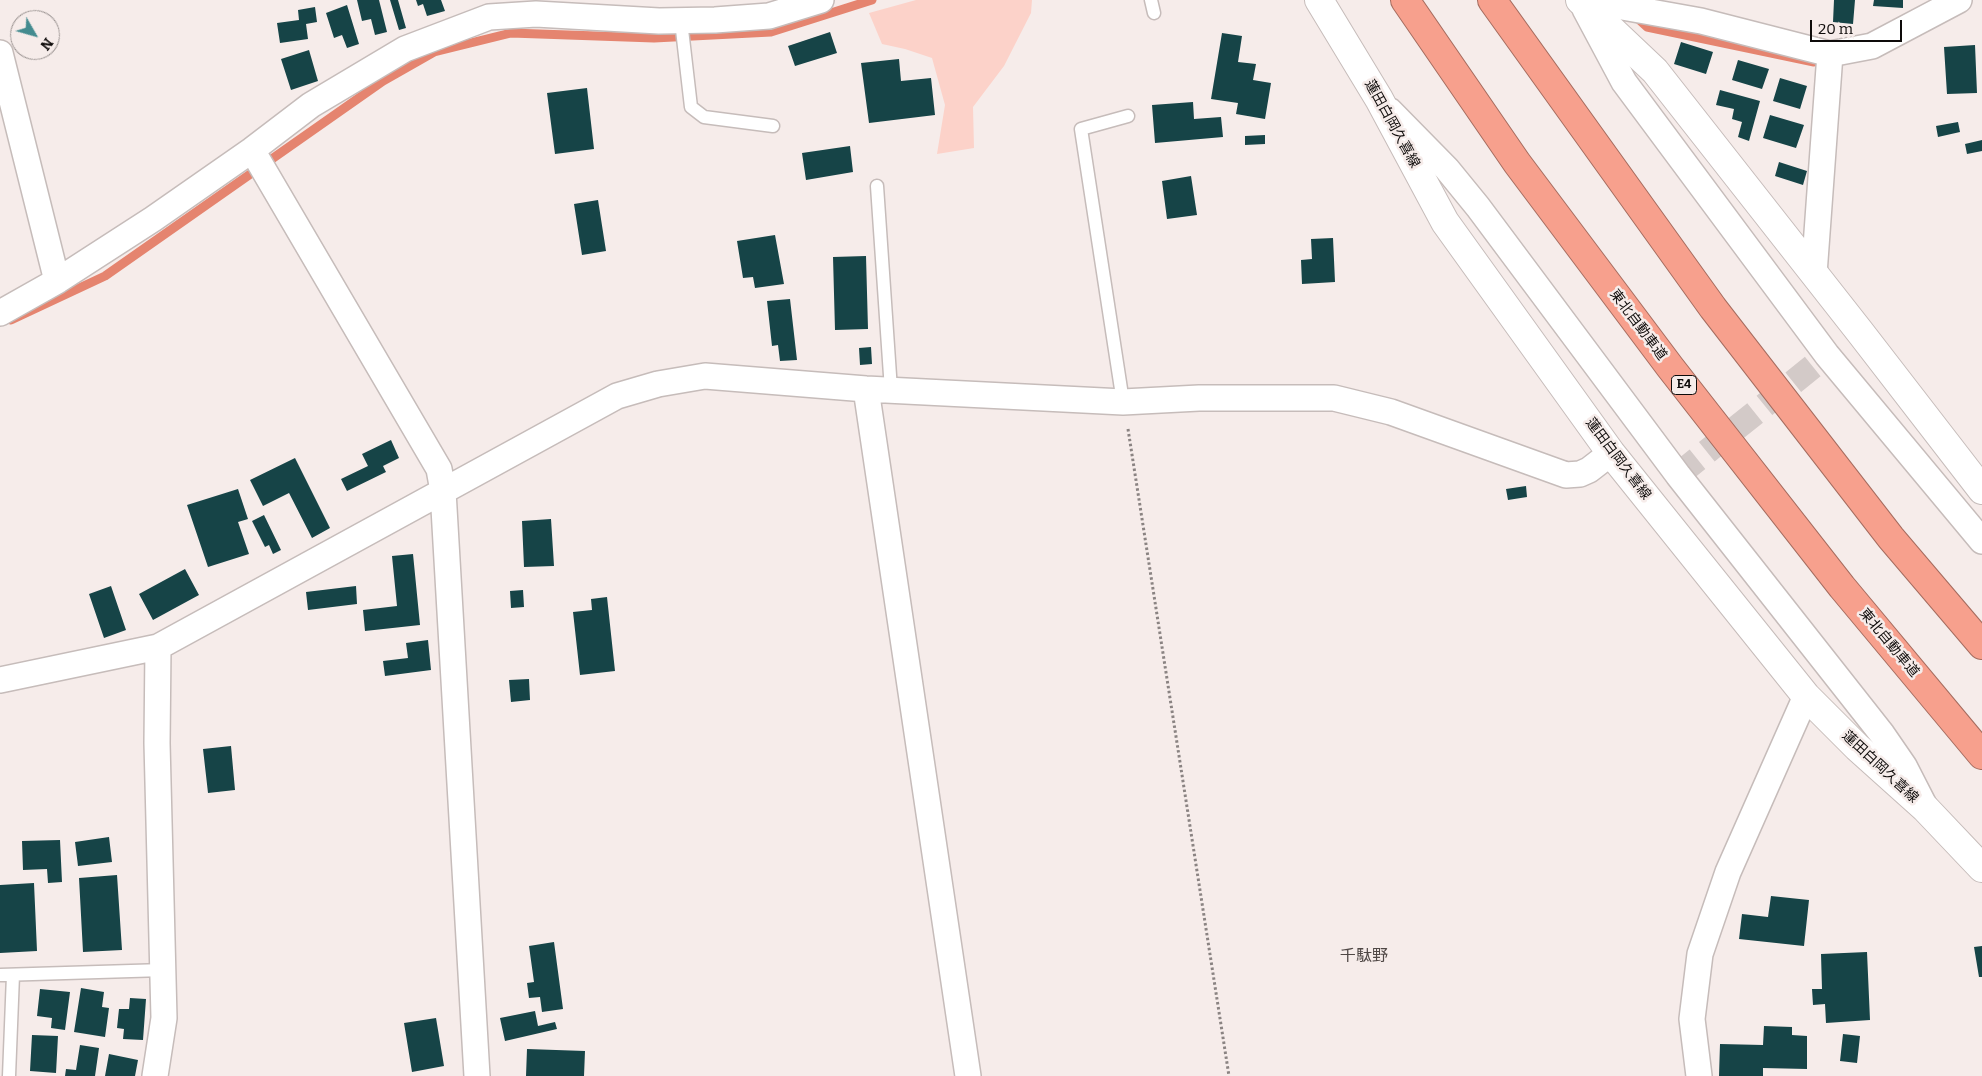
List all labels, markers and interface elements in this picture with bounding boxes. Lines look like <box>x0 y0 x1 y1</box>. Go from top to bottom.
north arrow <box>10 10 60 60</box>
scale bar <box>1812 10 1904 42</box>
text: 20 m <box>1818 20 1853 38</box>
text: N <box>36 34 56 53</box>
street label: 蓮田白岡久喜線 <box>1361 77 1423 171</box>
street label: 東北自動車道 <box>1606 286 1670 364</box>
road number: E4 <box>1672 376 1696 394</box>
street label: 蓮田白岡久喜線 <box>1582 415 1654 503</box>
street label: 東北自動車道 <box>1856 605 1922 681</box>
street label: 蓮田白岡久喜線 <box>1838 727 1922 807</box>
district label: 千駄野 <box>1340 947 1388 967</box>

